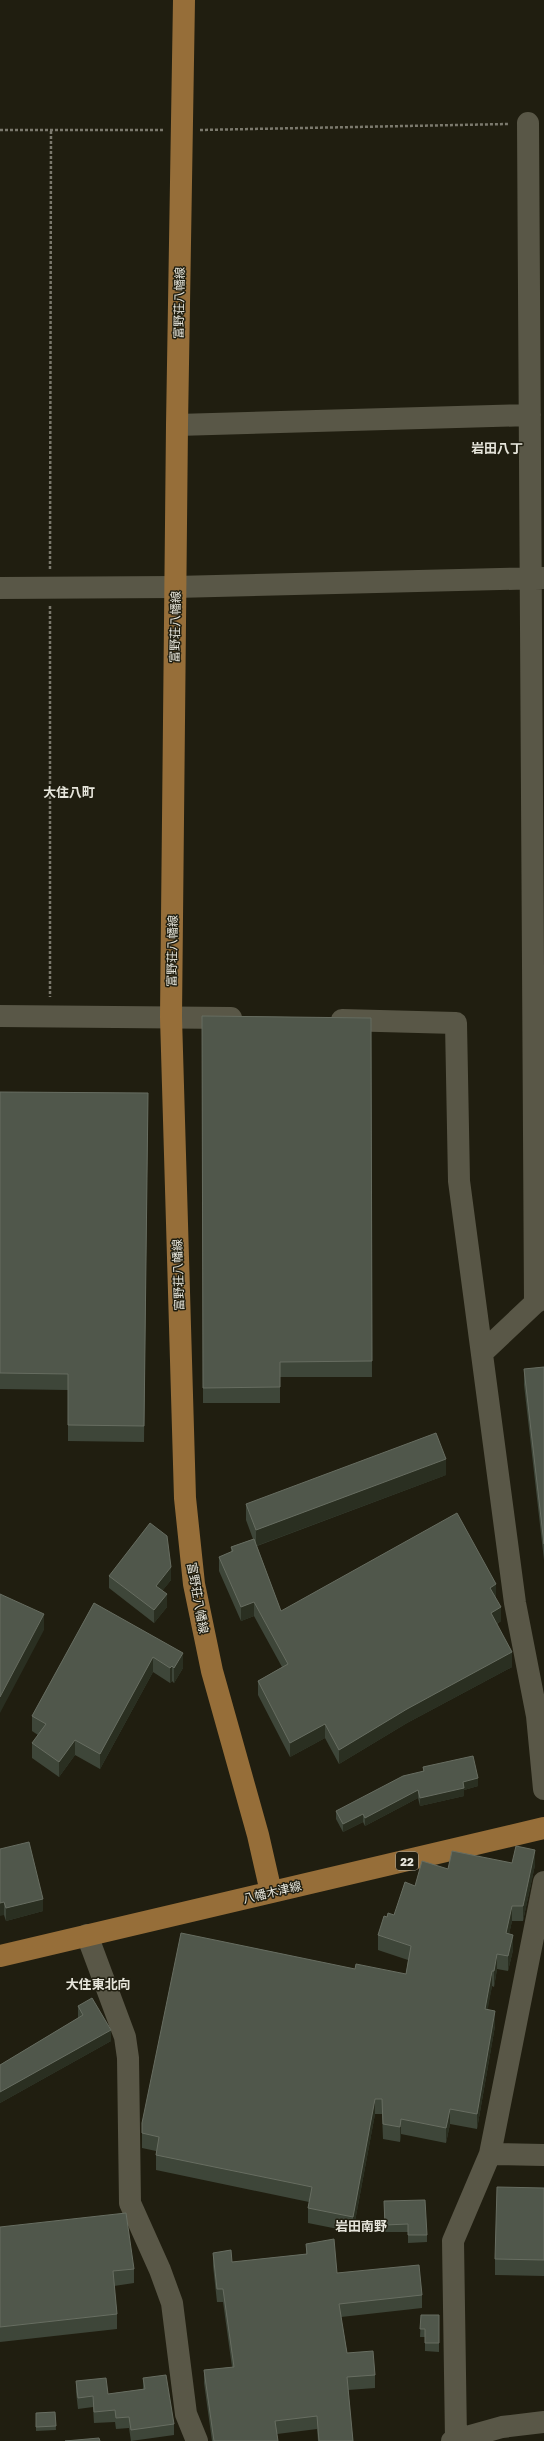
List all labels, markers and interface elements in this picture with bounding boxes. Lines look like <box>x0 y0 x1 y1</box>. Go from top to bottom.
street label: 富野荘八幡線 <box>171 267 187 339</box>
district label: 岩田八丁 <box>471 440 523 456</box>
street label: 富野荘八幡線 <box>167 591 183 663</box>
district label: 大住八町 <box>43 784 95 800</box>
street label: 富野荘八幡線 <box>164 915 180 987</box>
street label: 富野荘八幡線 <box>169 1239 187 1311</box>
street label: 富野荘八幡線 <box>184 1561 212 1635</box>
road number: 22 <box>396 1852 418 1870</box>
street label: 八幡木津線 <box>241 1878 303 1906</box>
district label: 大住東北向 <box>65 1976 131 1992</box>
district label: 岩田南野 <box>335 2218 387 2234</box>

